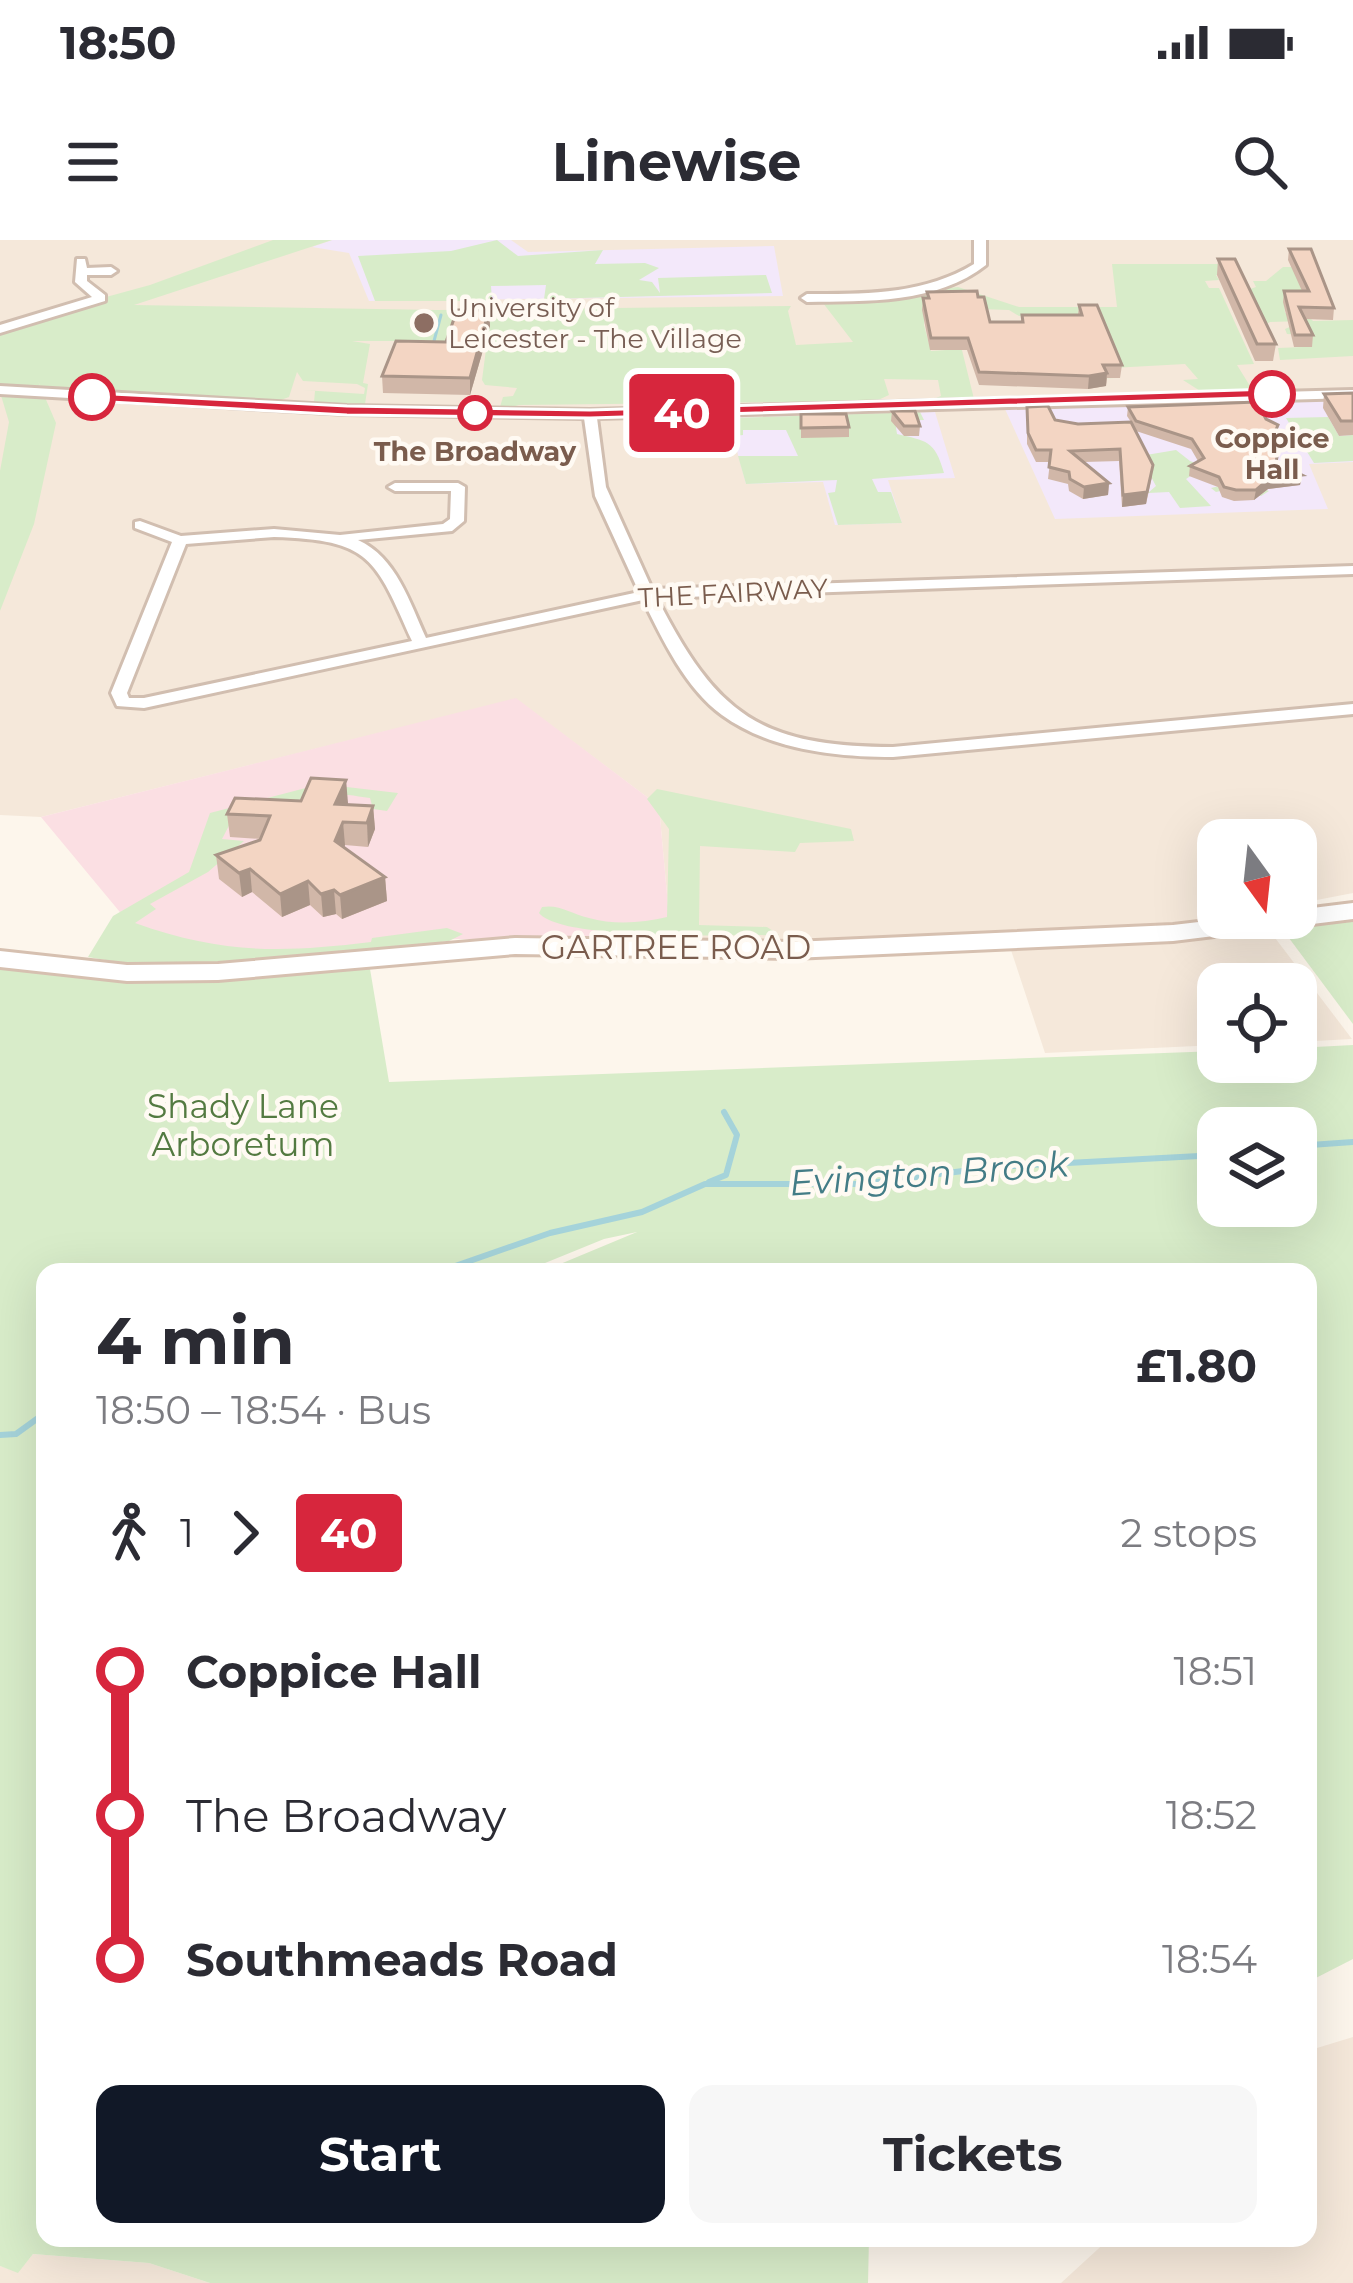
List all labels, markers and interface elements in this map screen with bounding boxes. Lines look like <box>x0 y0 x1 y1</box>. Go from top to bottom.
text: 18:50 <box>60 15 176 70</box>
icon: menu <box>60 129 126 195</box>
text: Linewise <box>552 129 801 195</box>
icon: search <box>1227 129 1293 195</box>
place label: University of Leicester - The Village <box>448 291 742 355</box>
marker: University of Leicester - The Village <box>411 310 437 336</box>
marker: Coppice Hall <box>1250 372 1294 416</box>
line badge: 40 <box>628 374 736 452</box>
unlabelled marker <box>70 375 114 419</box>
text: 40 <box>653 387 711 439</box>
marker: The Broadway <box>459 397 491 429</box>
place label: Coppice Hall <box>1215 422 1329 486</box>
place label: The Broadway <box>374 435 577 468</box>
street label: THE FAIRWAY <box>637 572 830 614</box>
north arrow <box>1197 819 1317 939</box>
map controls <box>1197 819 1317 1227</box>
street label: GARTREE ROAD <box>541 927 811 967</box>
button: locate <box>1197 963 1317 1083</box>
park label: Shady Lane Arboretum <box>147 1086 339 1164</box>
button: layers <box>1197 1107 1317 1227</box>
water label: Evington Brook <box>788 1141 1072 1205</box>
text: 4 min <box>96 1300 295 1381</box>
text: £1.80 <box>1136 1338 1257 1393</box>
text: 18:50 – 18:54 · Bus <box>96 1386 431 1434</box>
icon: walk <box>96 1500 162 1566</box>
icon: forward <box>212 1500 278 1566</box>
text: 40 <box>320 1507 378 1559</box>
text: 1 <box>180 1509 194 1557</box>
text: 2 stops <box>1121 1509 1257 1557</box>
text: Coppice Hall <box>186 1644 482 1699</box>
text: 18:51 <box>1174 1647 1257 1695</box>
text: The Broadway <box>186 1788 507 1843</box>
text: 18:52 <box>1166 1791 1257 1839</box>
text: Southmeads Road <box>186 1932 618 1987</box>
text: 18:54 <box>1162 1935 1257 1983</box>
button: Start <box>96 2085 665 2223</box>
button: Tickets <box>689 2085 1257 2223</box>

